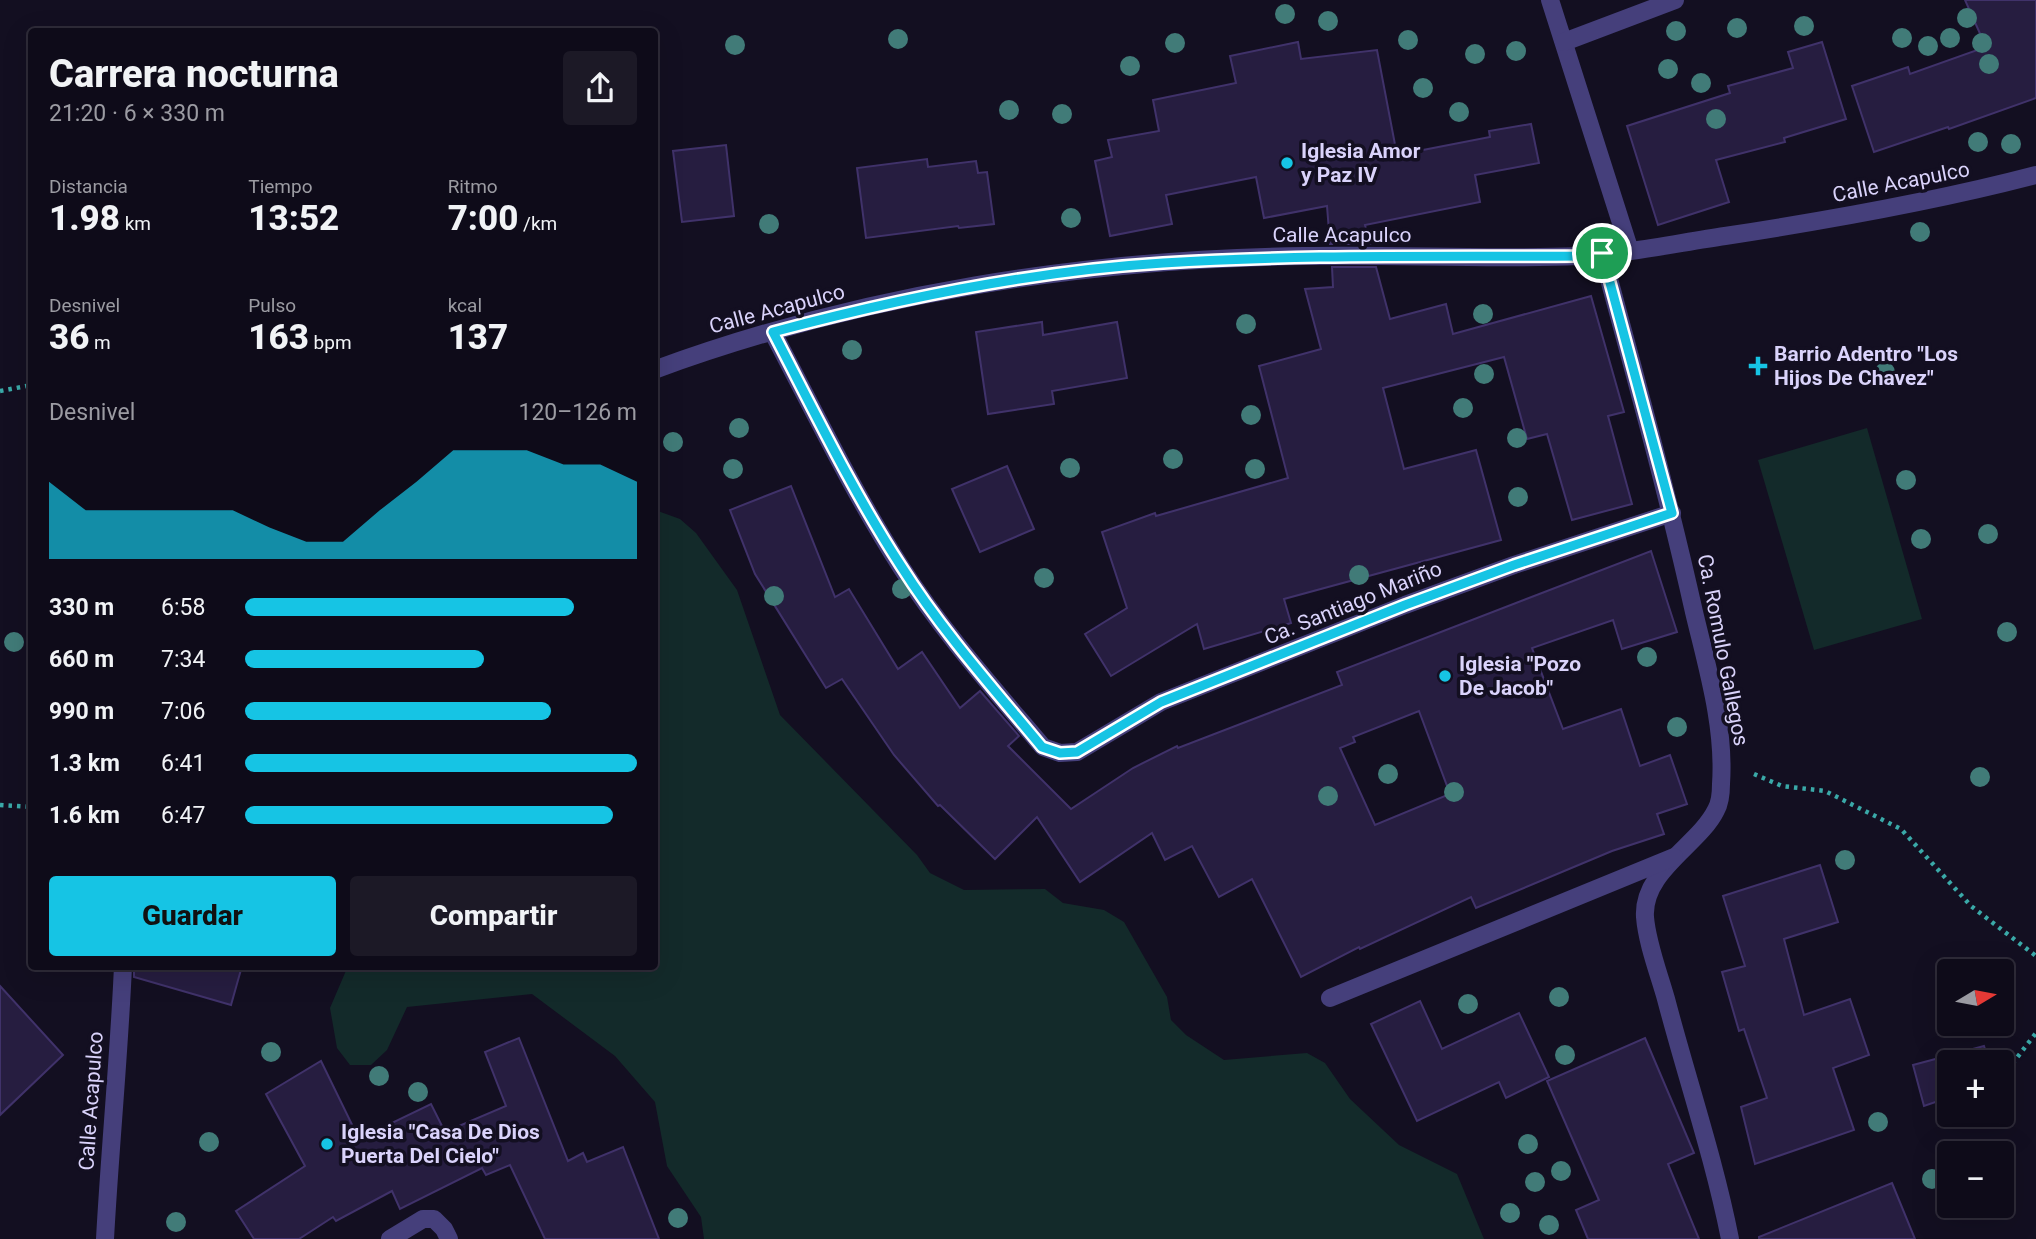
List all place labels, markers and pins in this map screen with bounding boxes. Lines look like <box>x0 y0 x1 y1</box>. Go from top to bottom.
place label: Iglesia Amor y Paz IV <box>1301 139 1421 187</box>
marker: Iglesia Amor y Paz IV <box>1279 155 1295 171</box>
pin <box>1572 223 1632 283</box>
place label: Barrio Adentro "Los Hijos De Chavez" <box>1774 342 1958 390</box>
marker: Barrio Adentro "Los Hijos De Chavez" <box>1748 356 1768 376</box>
place label: Iglesia "Pozo De Jacob" <box>1459 652 1581 700</box>
marker: Iglesia "Pozo De Jacob" <box>1437 668 1453 684</box>
place label: Iglesia "Casa De Dios Puerta Del Cielo" <box>341 1120 540 1168</box>
marker: Iglesia "Casa De Dios Puerta Del Cielo" <box>319 1136 335 1152</box>

